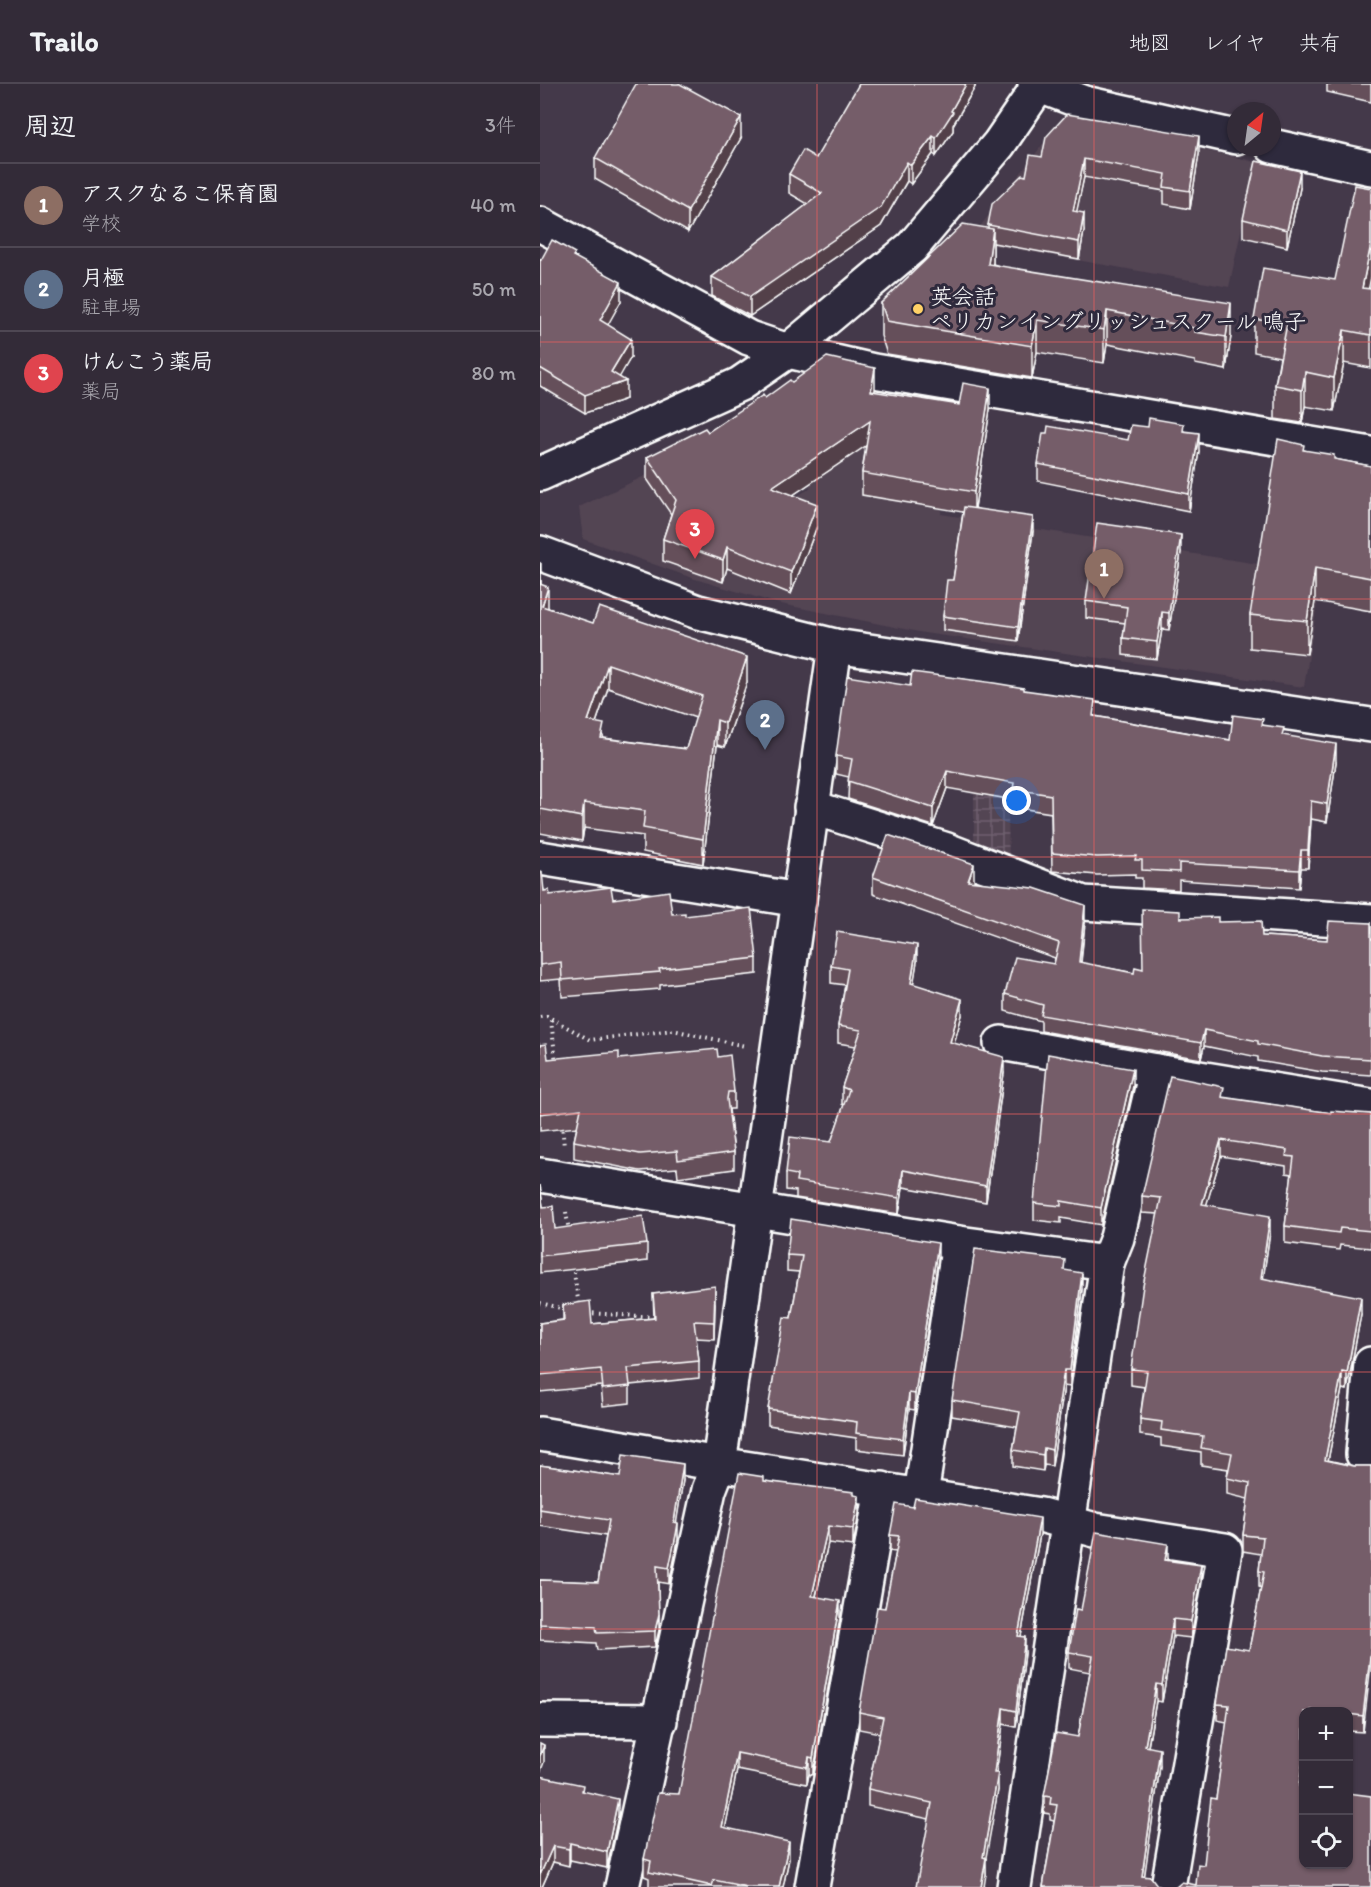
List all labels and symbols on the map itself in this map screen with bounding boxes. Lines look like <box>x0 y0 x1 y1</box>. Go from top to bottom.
north arrow <box>1227 102 1281 156</box>
place label: 英会話 ペリカンイングリッシュスクール 鳴子 <box>930 283 1306 335</box>
marker: 英会話 ペリカンイングリッシュスクール 鳴子 <box>911 302 925 316</box>
pin: 3 <box>676 510 714 559</box>
pin: 1 <box>1084 550 1124 599</box>
pin: 2 <box>746 700 784 750</box>
your location <box>1002 786 1031 815</box>

